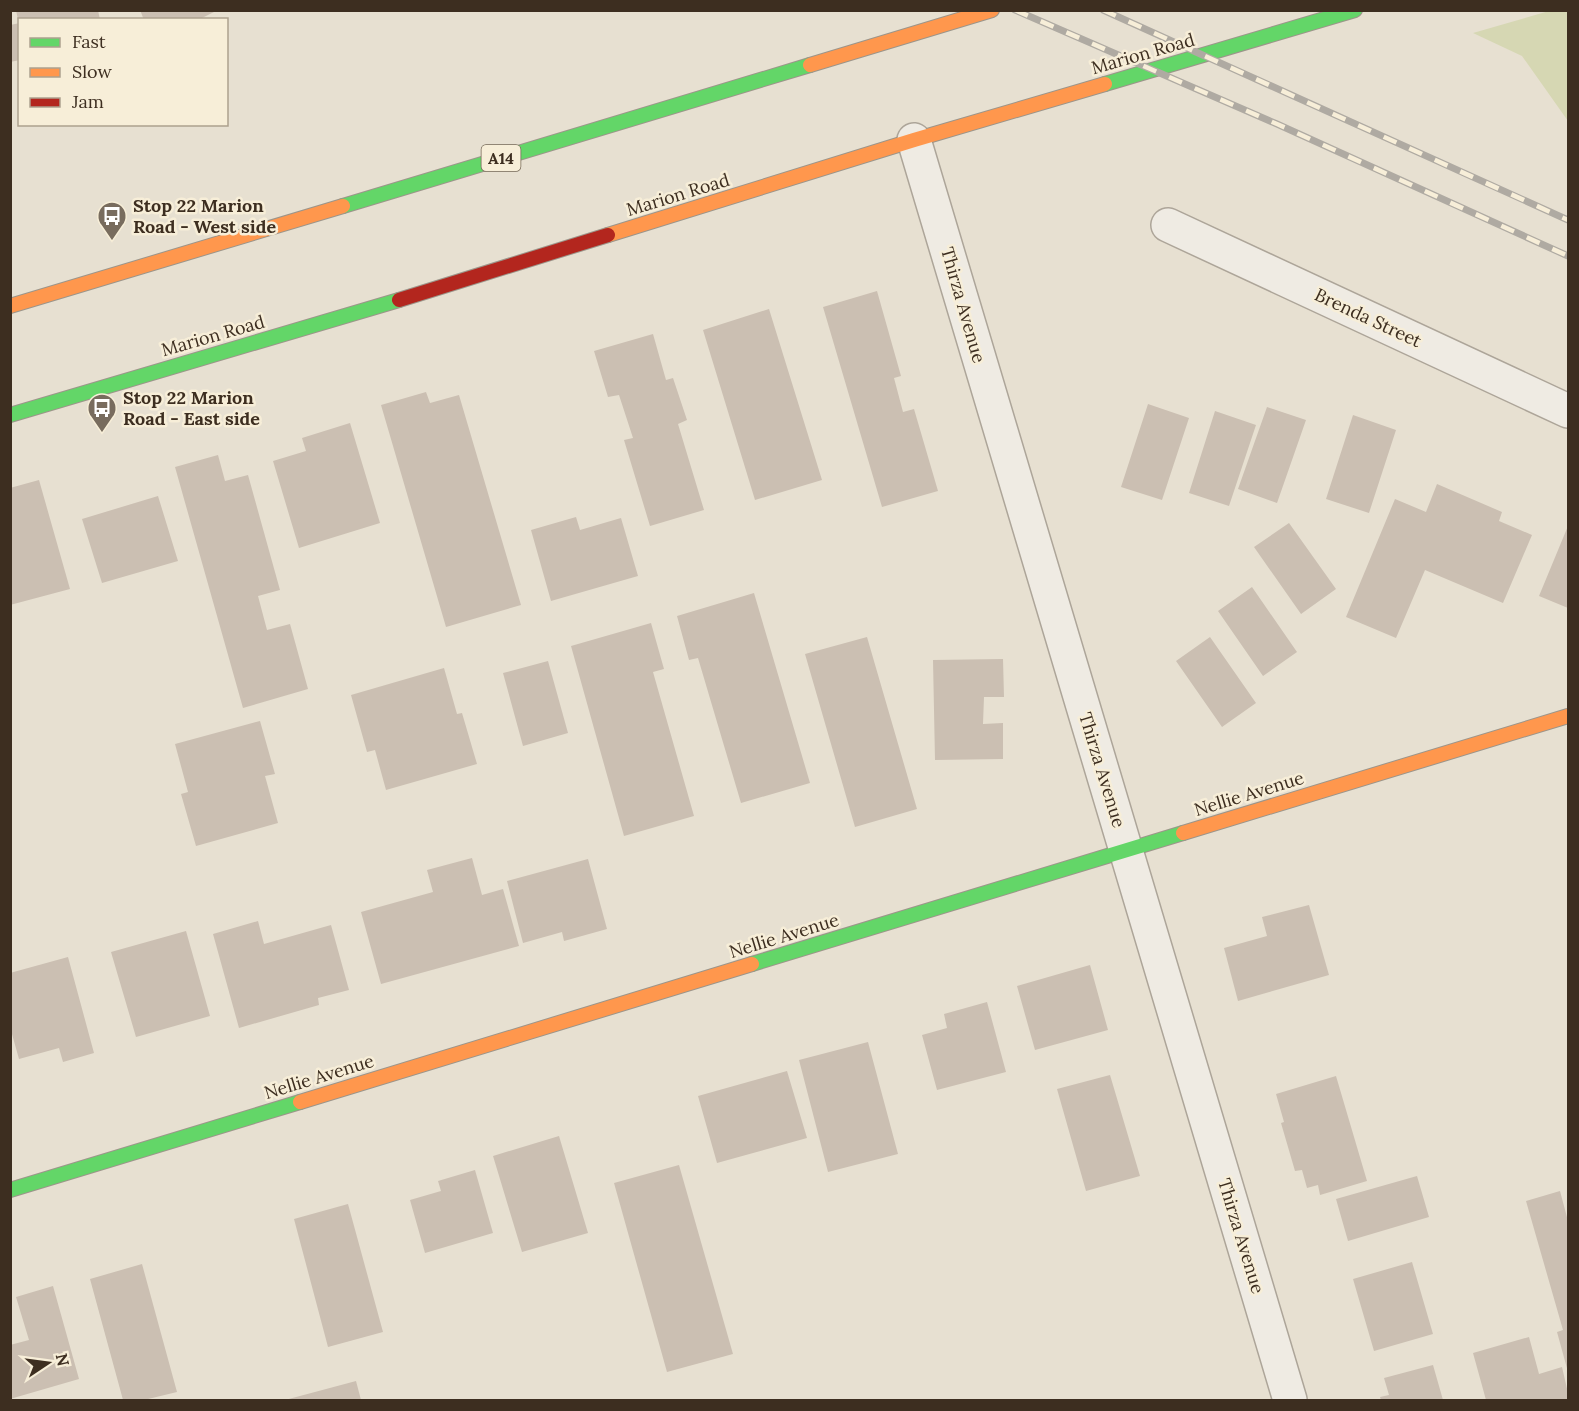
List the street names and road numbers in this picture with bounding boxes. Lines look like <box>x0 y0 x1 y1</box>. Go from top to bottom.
street label: Marion Road <box>1088 28 1197 79</box>
road number: A14 <box>482 145 520 171</box>
street label: Marion Road <box>624 168 732 221</box>
street label: Thirza Avenue <box>936 244 991 366</box>
street label: Brenda Street <box>1311 283 1425 352</box>
street label: Marion Road <box>158 310 267 361</box>
street label: Thirza Avenue <box>1074 709 1131 831</box>
street label: Nellie Avenue <box>1191 766 1307 821</box>
street label: Nellie Avenue <box>726 908 842 963</box>
street label: Nellie Avenue <box>261 1049 377 1104</box>
street label: Thirza Avenue <box>1213 1175 1270 1297</box>

